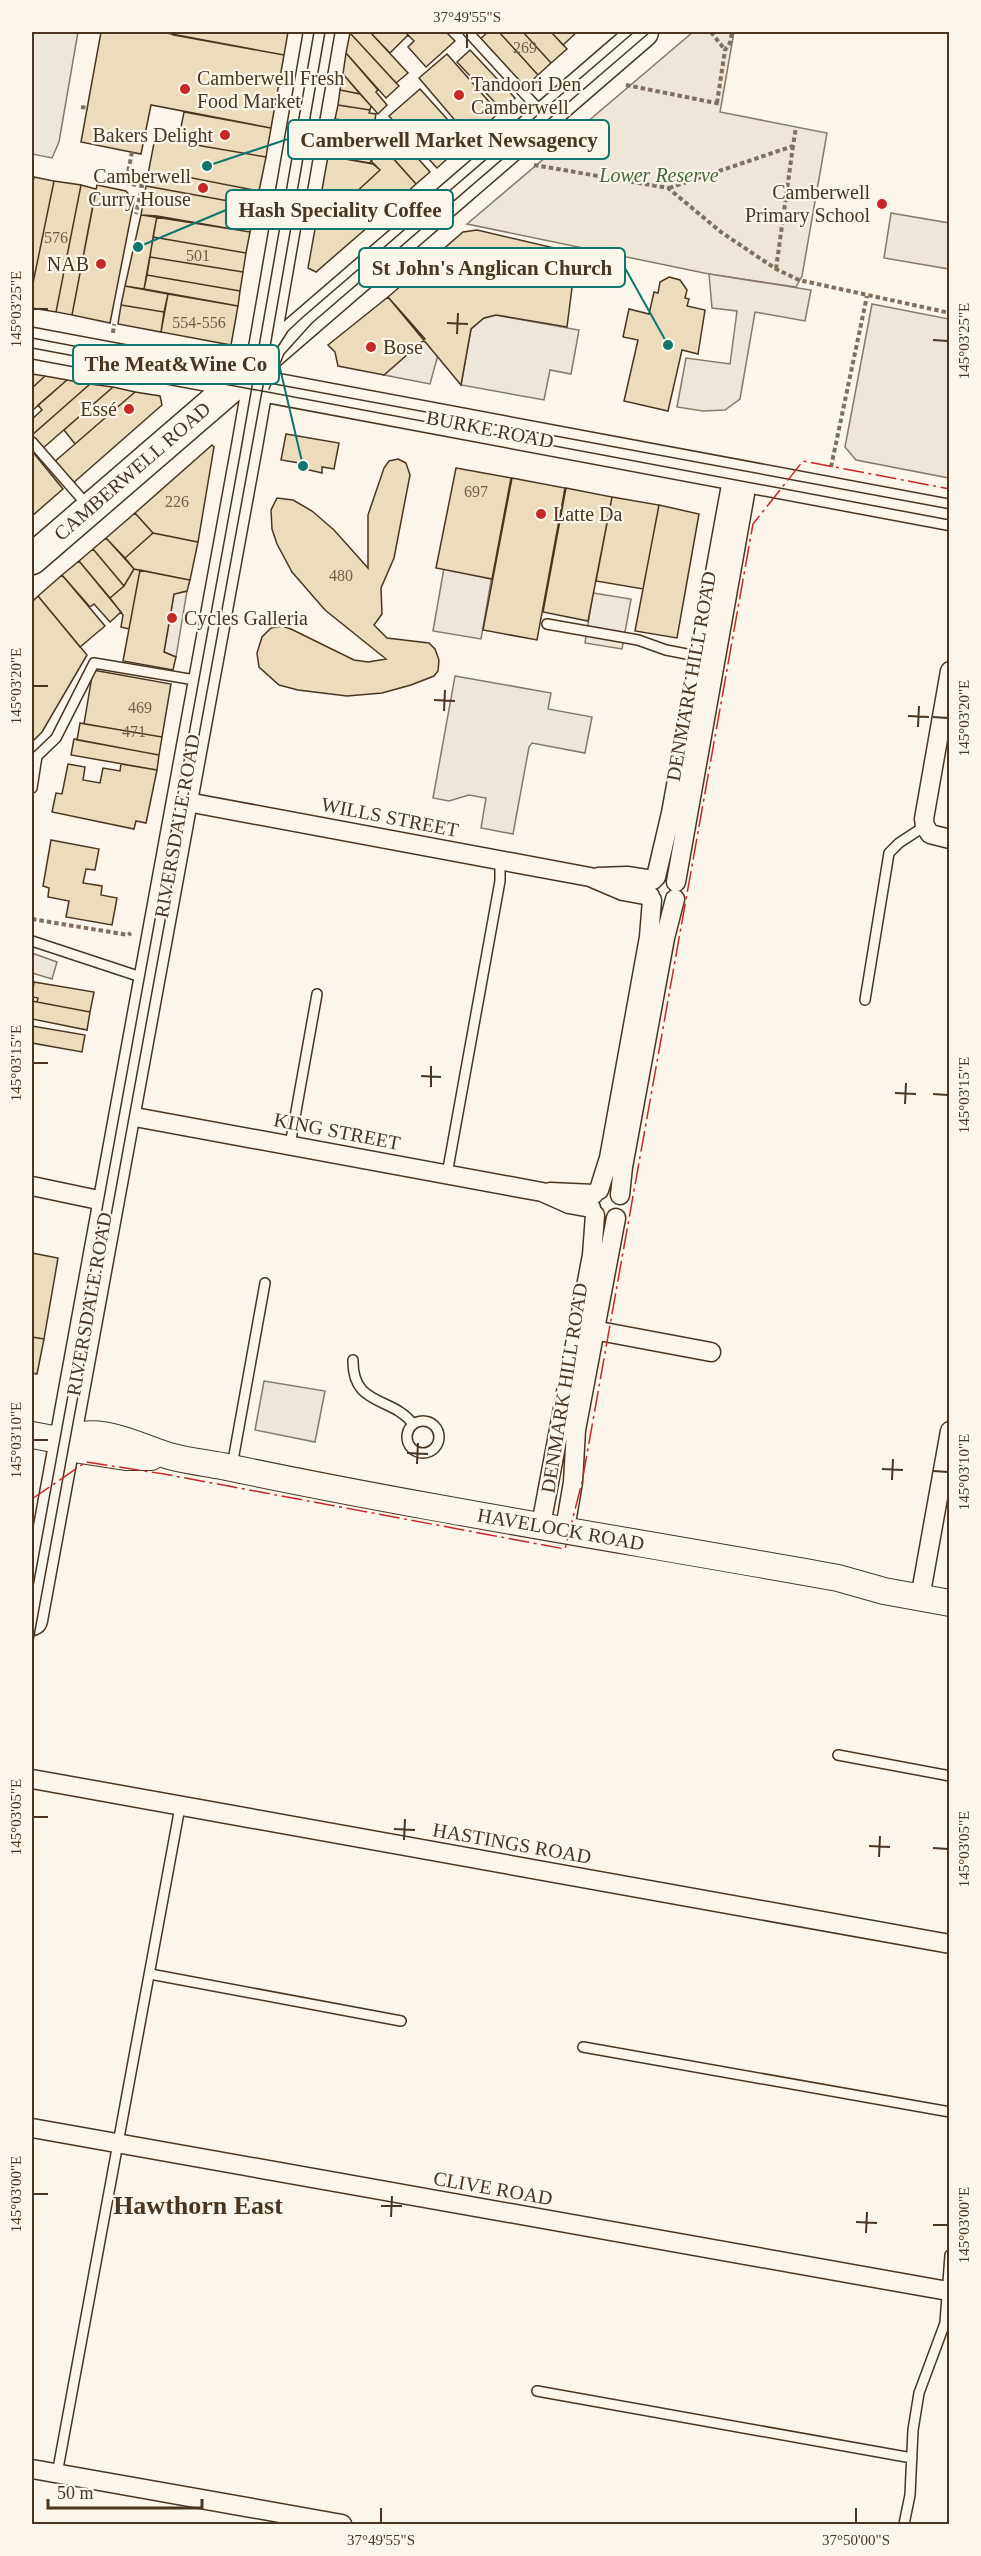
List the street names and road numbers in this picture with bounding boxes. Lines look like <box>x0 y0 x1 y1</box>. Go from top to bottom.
street label: CAMBERWELL ROAD <box>49 397 215 545</box>
street label: BURKE ROAD <box>424 406 556 452</box>
street label: DENMARK HILL ROAD <box>662 569 720 783</box>
street label: RIVERSDALE ROAD <box>150 732 204 920</box>
street label: WILLS STREET <box>319 793 461 841</box>
street label: KING STREET <box>272 1108 402 1154</box>
street label: RIVERSDALE ROAD <box>62 1210 116 1398</box>
street label: DENMARK HILL ROAD <box>537 1281 591 1495</box>
street label: HAVELOCK ROAD <box>476 1503 646 1555</box>
street label: HASTINGS ROAD <box>431 1818 593 1868</box>
street label: CLIVE ROAD <box>432 2167 554 2209</box>

